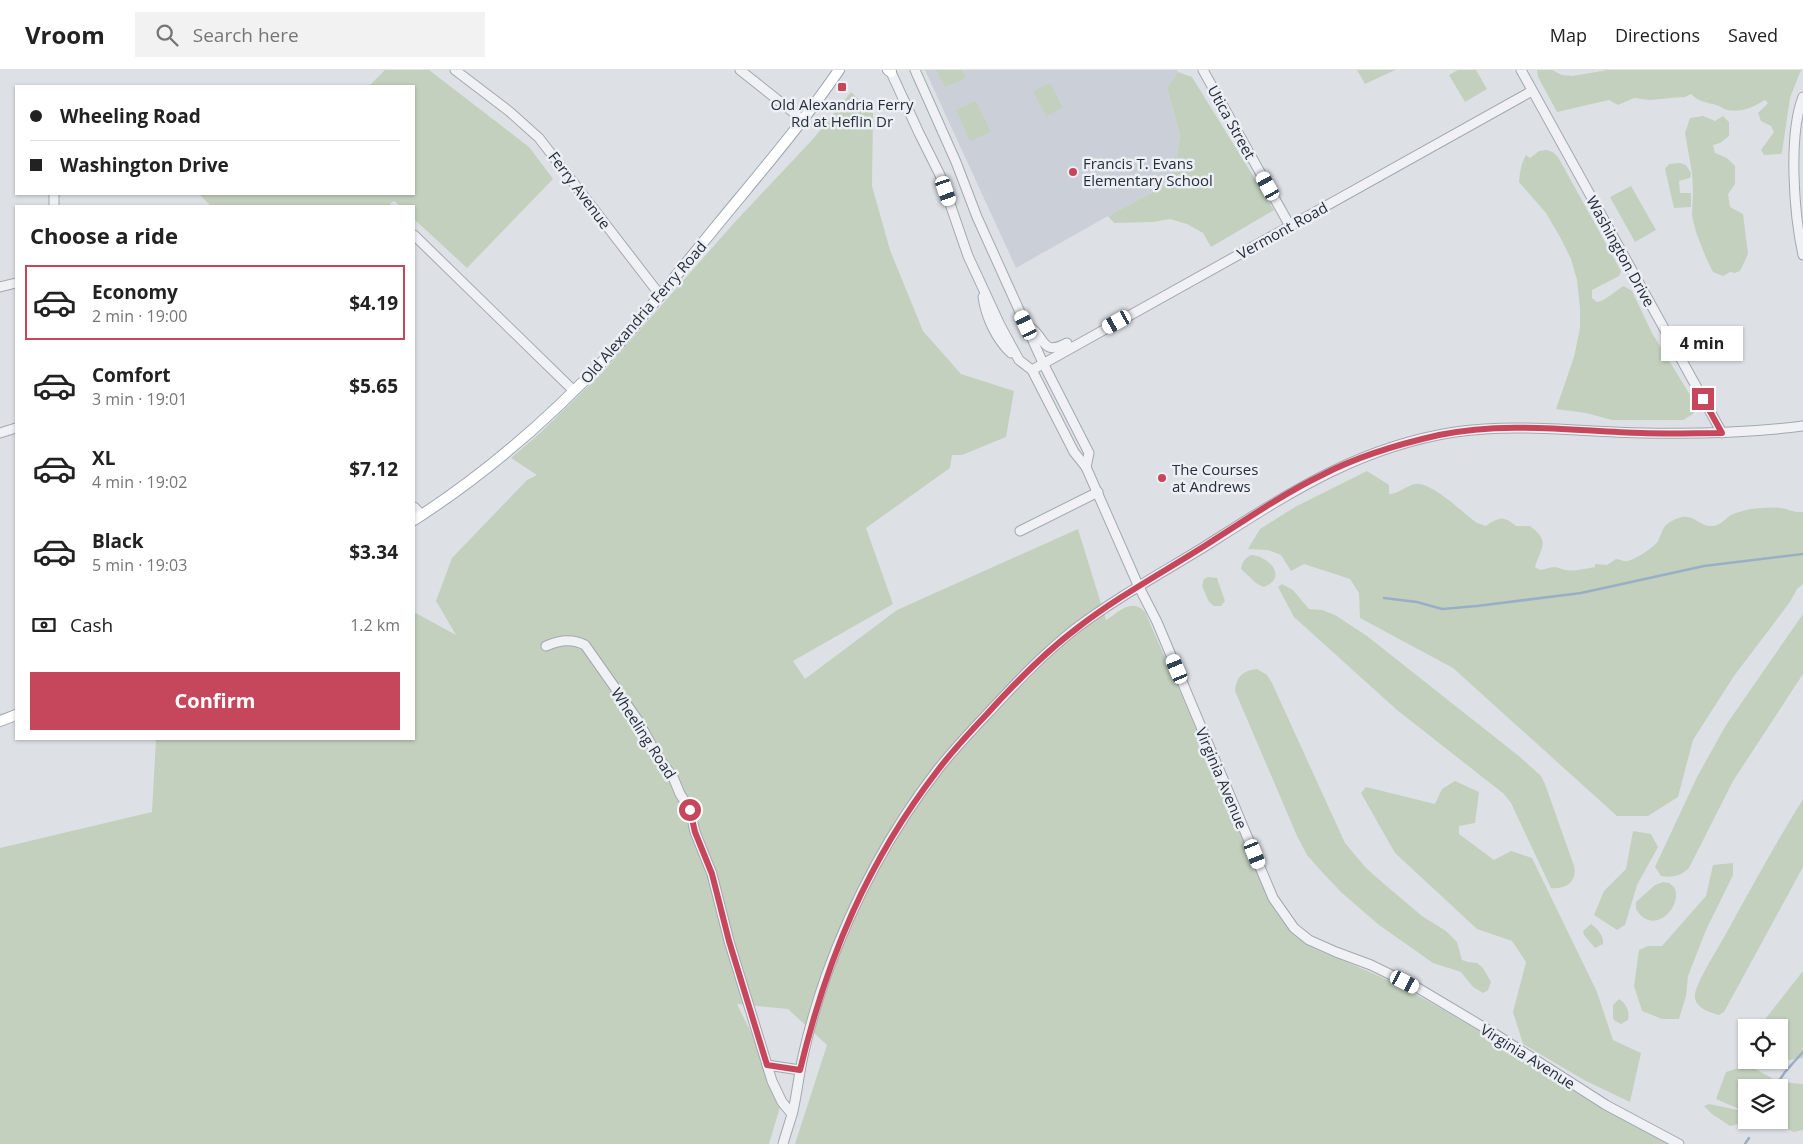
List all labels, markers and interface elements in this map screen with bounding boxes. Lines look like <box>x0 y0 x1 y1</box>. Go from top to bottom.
search box <box>135 12 485 57</box>
text: Vroom <box>25 18 105 51</box>
icon: search <box>153 21 181 49</box>
text: Search here <box>193 22 299 48</box>
text: Map <box>1550 23 1587 47</box>
text: Directions <box>1615 23 1700 47</box>
text: Saved <box>1728 23 1778 47</box>
marker: Old Alexandria Ferry Rd at Heflin Dr <box>836 81 848 93</box>
street label: Utica Street <box>1204 82 1260 162</box>
place label: Old Alexandria Ferry Rd at Heflin Dr <box>771 94 914 131</box>
text: Wheeling Road <box>60 103 201 129</box>
street label: Ferry Avenue <box>544 147 616 233</box>
text: Washington Drive <box>60 152 229 178</box>
place label: Francis T. Evans Elementary School <box>1083 153 1213 190</box>
marker: Francis T. Evans Elementary School <box>1067 166 1079 178</box>
car <box>1254 169 1281 203</box>
car <box>934 174 957 208</box>
street label: Washington Drive <box>1582 192 1660 310</box>
street label: Vermont Road <box>1233 197 1331 263</box>
text: Choose a ride <box>30 220 178 250</box>
street label: Old Alexandria Ferry Road <box>576 237 710 387</box>
text: Economy <box>92 279 178 305</box>
icon: car <box>32 280 77 325</box>
text: $4.19 <box>349 290 398 316</box>
text: 2 min · 19:00 <box>92 305 187 327</box>
car <box>1012 308 1039 342</box>
car <box>1100 308 1133 336</box>
callout: 4 min <box>1662 326 1744 362</box>
text: 4 min <box>1680 332 1724 354</box>
text: Comfort <box>92 362 171 388</box>
icon: car <box>32 363 77 408</box>
text: $5.65 <box>349 373 398 399</box>
text: 3 min · 19:01 <box>92 388 187 410</box>
route end <box>1692 388 1714 410</box>
text: XL <box>92 445 115 471</box>
icon: car <box>32 446 77 491</box>
text: $7.12 <box>349 456 398 482</box>
place label: The Courses at Andrews <box>1172 459 1258 496</box>
text: 4 min · 19:02 <box>92 471 187 493</box>
marker: The Courses at Andrews <box>1156 472 1168 484</box>
text: Black <box>92 528 144 554</box>
icon: car <box>32 529 77 574</box>
text: $3.34 <box>349 539 398 565</box>
text: 5 min · 19:03 <box>92 554 187 576</box>
icon: cash <box>30 611 58 639</box>
text: Cash <box>70 612 113 638</box>
text: 1.2 km <box>350 614 400 636</box>
car <box>1164 652 1189 686</box>
button: Confirm <box>30 672 400 730</box>
street label: Wheeling Road <box>607 684 681 782</box>
street label: Virginia Avenue <box>1192 724 1252 832</box>
route start <box>679 799 701 821</box>
car <box>1242 837 1267 871</box>
car <box>1388 969 1421 995</box>
street label: Virginia Avenue <box>1477 1019 1579 1093</box>
map controls <box>1738 1019 1788 1129</box>
button: locate <box>1738 1019 1788 1069</box>
button: layers <box>1738 1079 1788 1129</box>

